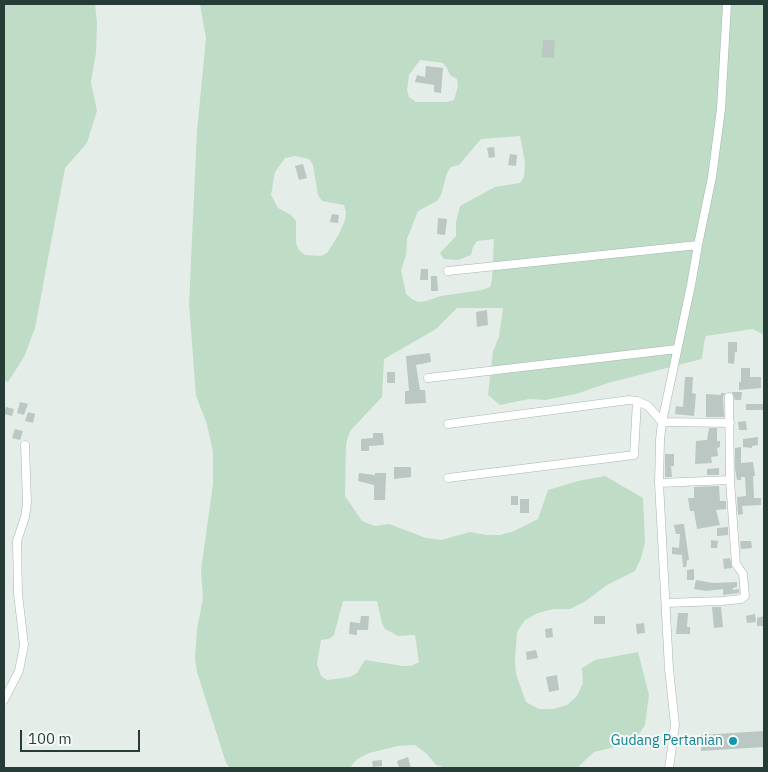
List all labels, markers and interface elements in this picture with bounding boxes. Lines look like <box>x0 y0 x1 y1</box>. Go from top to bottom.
scale bar <box>22 720 142 752</box>
text: 100 m <box>28 729 72 748</box>
place label: Gudang Pertanian <box>611 733 723 749</box>
marker: Gudang Pertanian <box>727 735 739 747</box>

